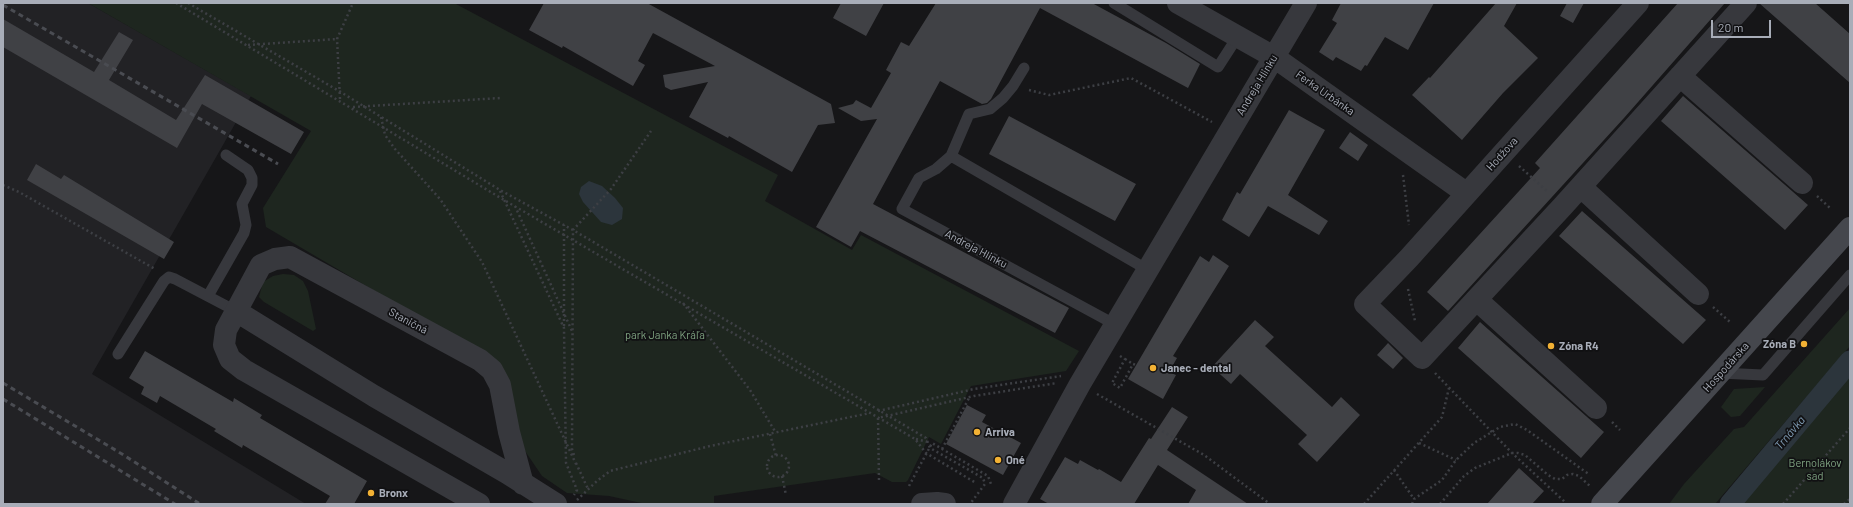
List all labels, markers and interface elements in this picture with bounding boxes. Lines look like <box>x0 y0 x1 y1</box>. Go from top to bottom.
scale bar <box>1713 12 1773 38</box>
text: 20 m <box>1718 20 1744 34</box>
street label: Andreja Hlinku <box>1234 52 1280 118</box>
street label: Ferka Urbánka <box>1293 68 1357 118</box>
street label: Hodžova <box>1484 135 1520 173</box>
street label: Andreja Hlinku <box>943 227 1009 271</box>
street label: Staničná <box>386 305 430 337</box>
park label: park Janka Kráľa <box>625 328 705 342</box>
place label: Zóna B <box>1763 337 1796 351</box>
place label: Zóna R4 <box>1559 339 1599 353</box>
street label: Hospodárska <box>1700 339 1752 395</box>
marker: Zóna B <box>1799 339 1809 349</box>
marker: Zóna R4 <box>1546 341 1556 351</box>
place label: Janec - dental <box>1161 361 1231 375</box>
marker: Janec - dental <box>1148 363 1158 373</box>
water label: Trnávka <box>1772 413 1808 453</box>
place label: Arriva <box>985 425 1015 439</box>
marker: Arriva <box>972 427 982 437</box>
place label: Oné <box>1006 453 1025 467</box>
marker: Oné <box>993 455 1003 465</box>
park label: Bernolákov sad <box>1788 456 1842 482</box>
place label: Bronx <box>379 486 408 500</box>
marker: Bronx <box>366 488 376 498</box>

